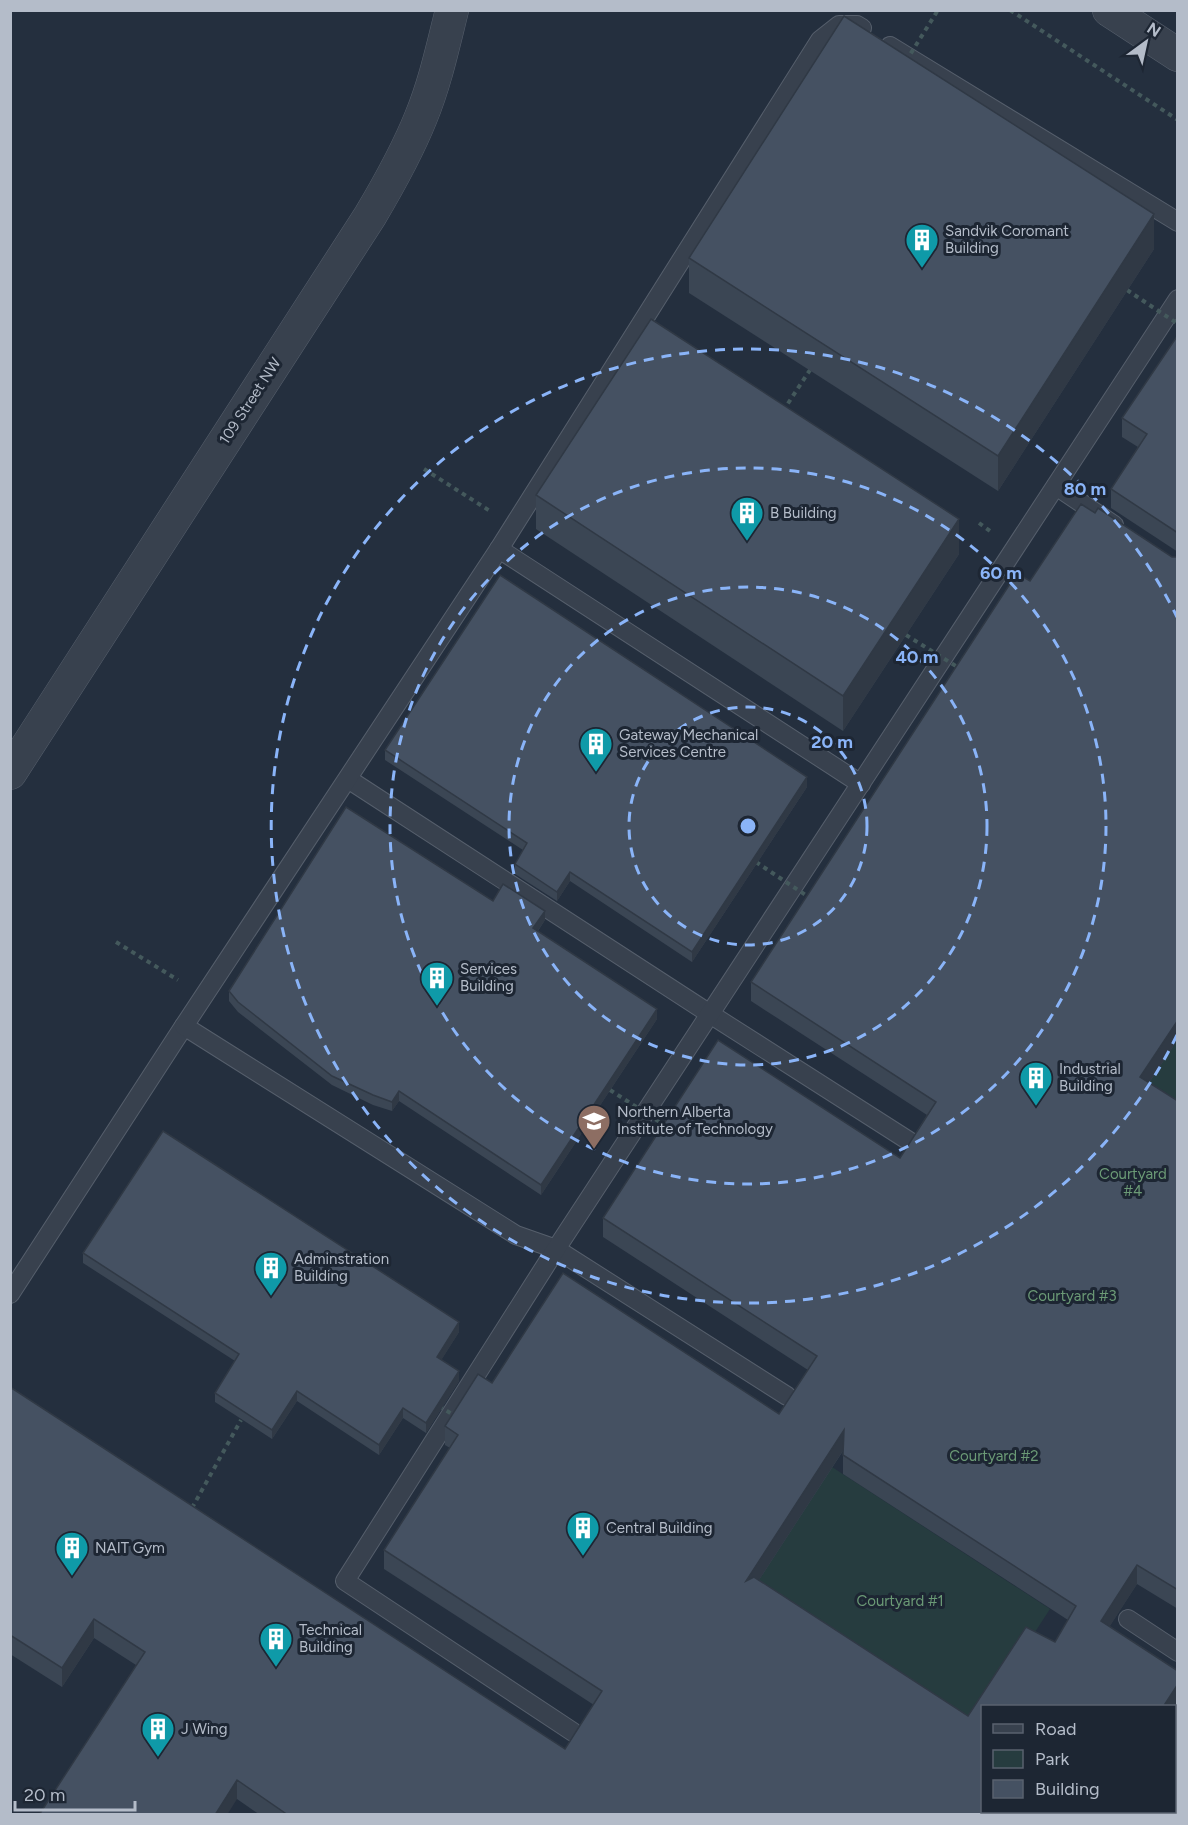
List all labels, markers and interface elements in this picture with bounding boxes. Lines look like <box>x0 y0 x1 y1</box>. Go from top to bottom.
north arrow <box>1116 12 1176 72</box>
text: N <box>1144 19 1164 41</box>
building icon: Sandvik Coromant Building <box>904 222 940 269</box>
place label: Sandvik Coromant Building <box>945 222 1069 257</box>
street label: 109 Street NW <box>215 354 285 448</box>
text: 80 m <box>1064 478 1106 500</box>
building icon: B Building <box>729 495 765 542</box>
place label: B Building <box>770 504 837 522</box>
text: 60 m <box>980 562 1022 584</box>
text: 40 m <box>895 646 939 668</box>
building icon: Gateway Mechanical Services Centre <box>578 726 614 773</box>
place label: Gateway Mechanical Services Centre <box>619 726 758 761</box>
text: 20 m <box>811 731 853 753</box>
centre of rings <box>738 816 758 836</box>
building icon: Services Building <box>419 960 455 1007</box>
place label: Services Building <box>460 960 517 995</box>
building icon: Industrial Building <box>1018 1060 1054 1107</box>
place label: Industrial Building <box>1059 1060 1121 1095</box>
school or university icon: Northern Alberta Institute of Technology <box>576 1103 612 1150</box>
place label: Northern Alberta Institute of Technology <box>617 1103 773 1138</box>
park label: Courtyard #4 <box>1099 1165 1167 1200</box>
building icon: Adminstration Building <box>253 1250 289 1297</box>
place label: Adminstration Building <box>294 1250 389 1285</box>
park label: Courtyard #3 <box>1027 1287 1117 1305</box>
park label: Courtyard #2 <box>949 1447 1039 1465</box>
building icon: Central Building <box>565 1510 601 1557</box>
place label: Central Building <box>606 1519 713 1537</box>
building icon: NAIT Gym <box>54 1530 90 1577</box>
place label: NAIT Gym <box>95 1539 165 1557</box>
park label: Courtyard #1 <box>856 1592 944 1610</box>
building icon: Technical Building <box>258 1621 294 1668</box>
place label: Technical Building <box>299 1621 362 1656</box>
legend <box>981 1705 1176 1813</box>
building icon: J Wing <box>140 1711 176 1758</box>
text: Road <box>1035 1718 1076 1740</box>
place label: J Wing <box>181 1720 228 1738</box>
text: Park <box>1035 1748 1070 1770</box>
scale bar <box>15 1774 135 1812</box>
text: Building <box>1035 1778 1100 1800</box>
text: 20 m <box>24 1784 65 1806</box>

